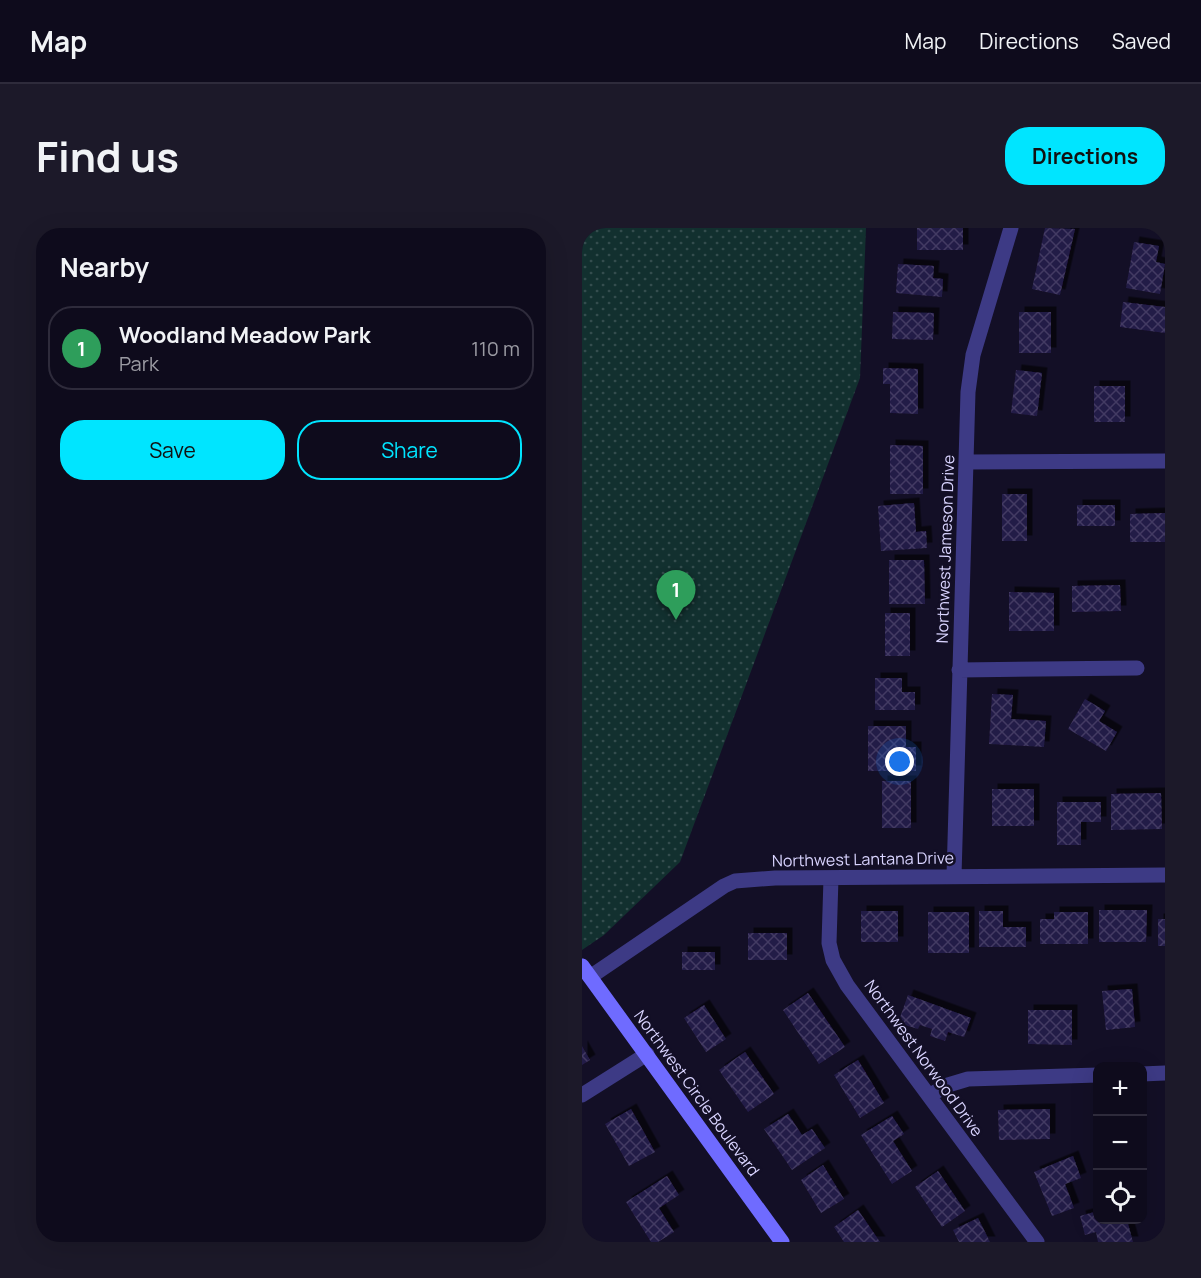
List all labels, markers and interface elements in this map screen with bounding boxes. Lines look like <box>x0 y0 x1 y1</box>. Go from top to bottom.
text: Map <box>30 22 87 60</box>
text: Map <box>905 27 946 55</box>
text: Directions <box>979 27 1079 55</box>
text: Saved <box>1112 27 1171 55</box>
text: Find us <box>36 127 179 185</box>
button: Directions <box>1005 127 1165 185</box>
text: Nearby <box>60 249 149 285</box>
text: Woodland Meadow Park <box>119 320 371 350</box>
text: 1 <box>77 335 86 362</box>
text: 110 m <box>471 335 520 362</box>
text: Park <box>119 350 159 377</box>
button: Save <box>60 420 285 480</box>
button: Share <box>297 420 522 480</box>
street label: Northwest Jameson Drive <box>931 454 959 644</box>
pin: 1 <box>656 570 695 620</box>
your location <box>885 747 914 776</box>
street label: Northwest Lantana Drive <box>772 846 954 872</box>
street label: Northwest Norwood Drive <box>860 975 988 1141</box>
street label: Northwest Circle Boulevard <box>629 1006 765 1180</box>
map controls <box>1093 1062 1147 1224</box>
button: + <box>1093 1062 1147 1116</box>
button: − <box>1093 1116 1147 1170</box>
button: locate <box>1093 1170 1147 1224</box>

